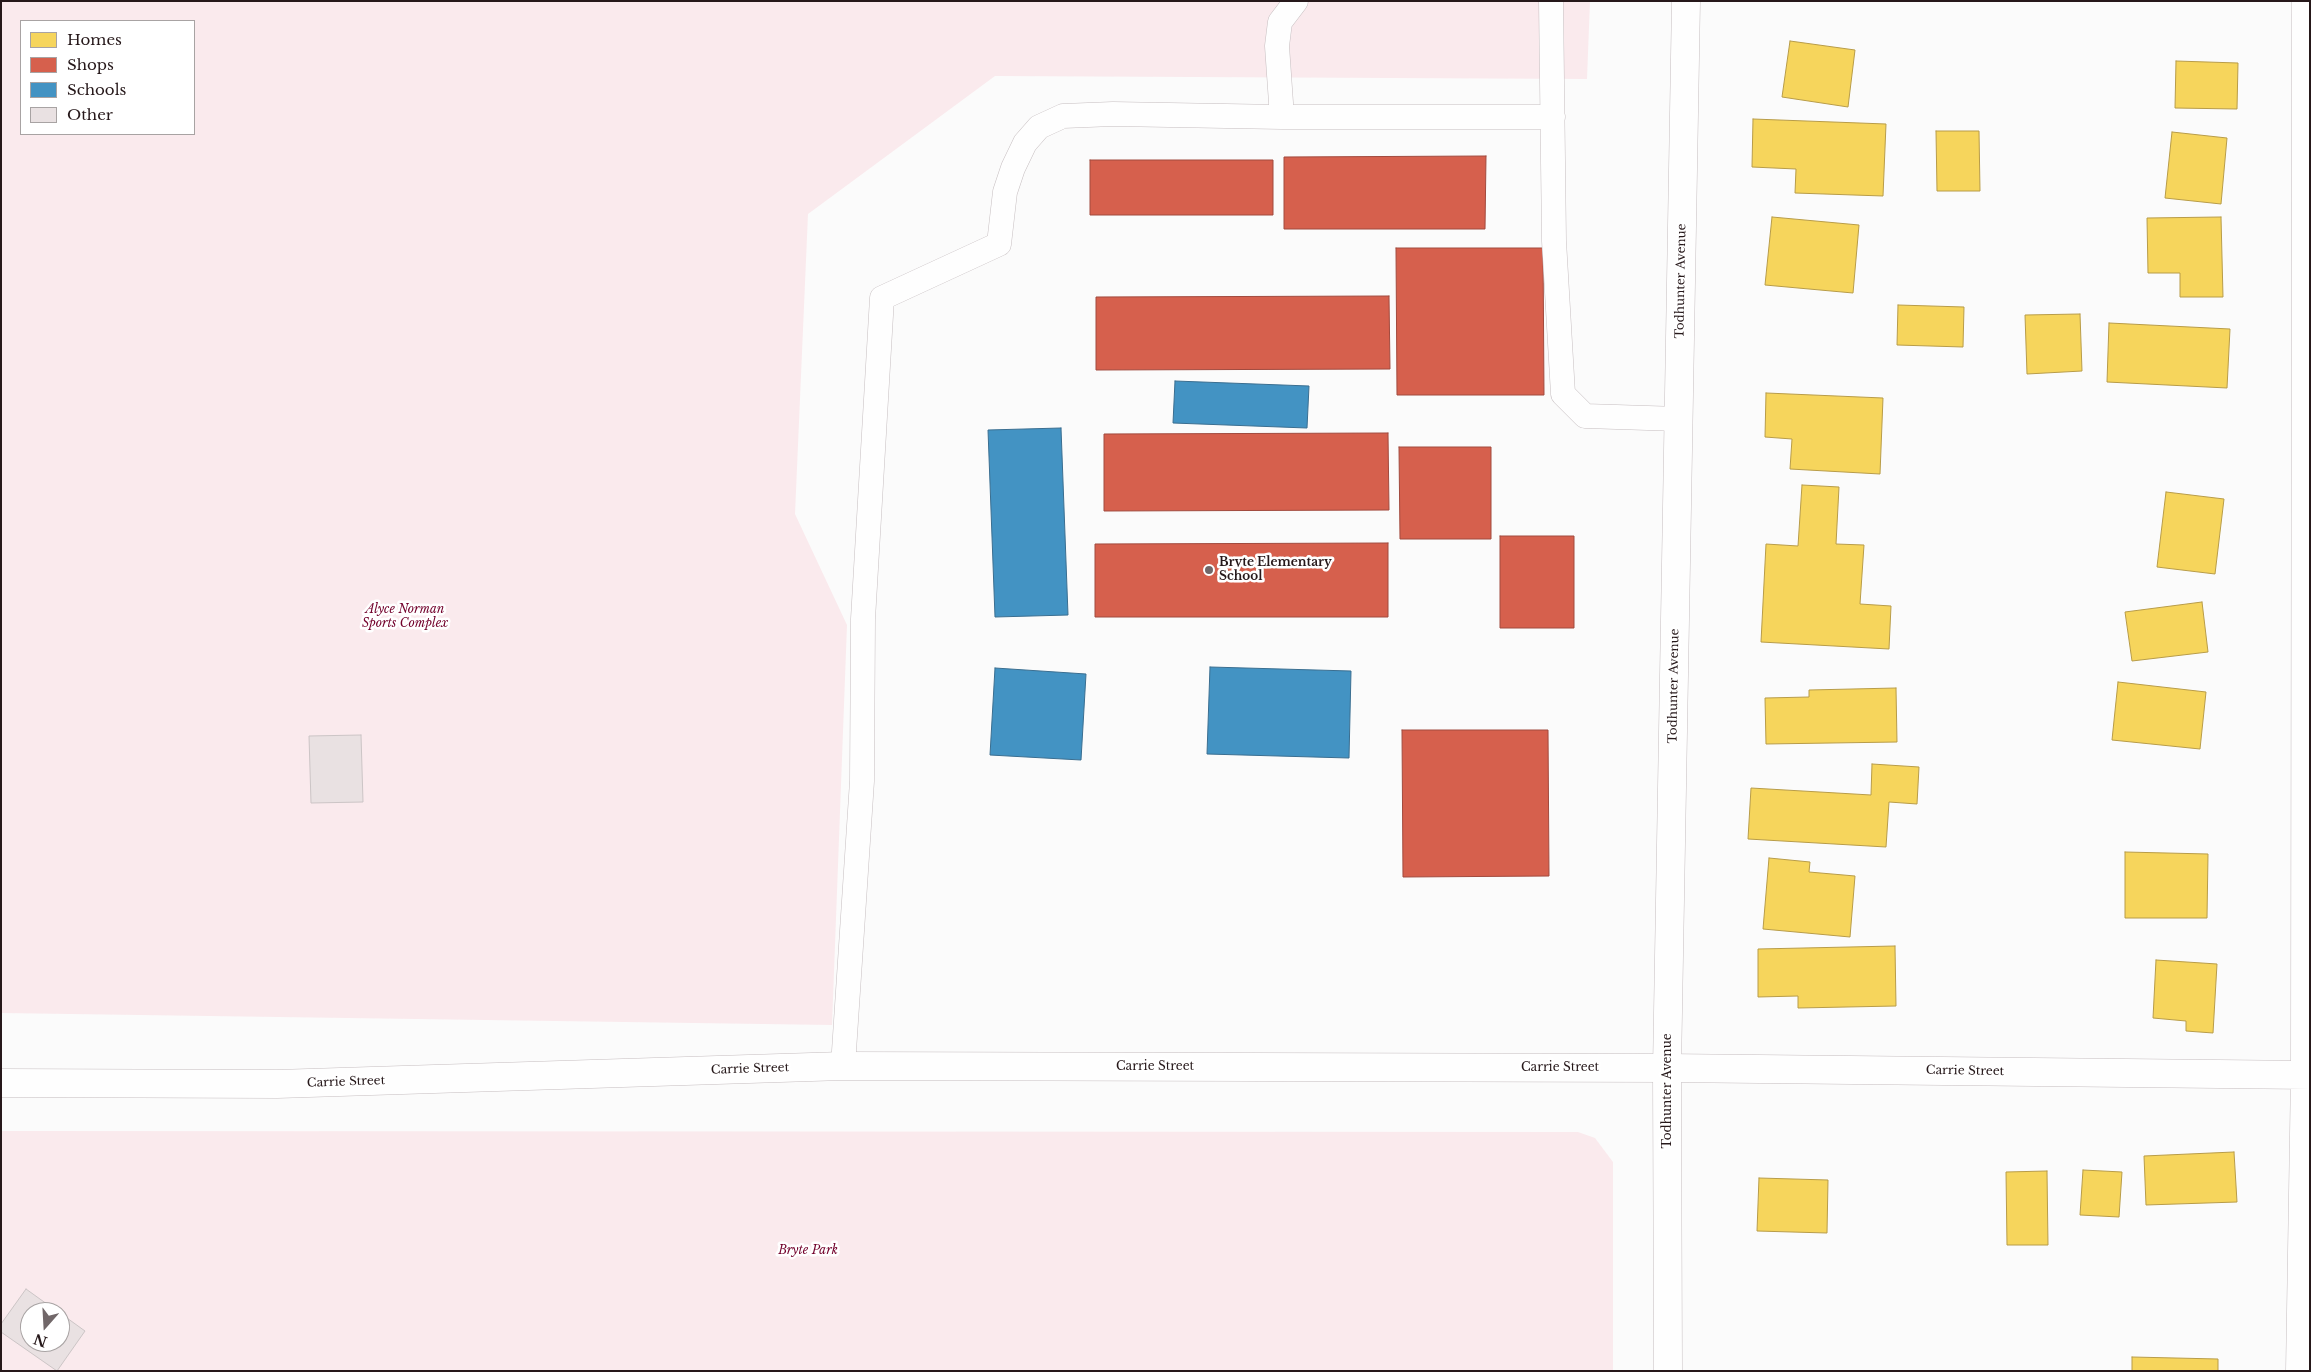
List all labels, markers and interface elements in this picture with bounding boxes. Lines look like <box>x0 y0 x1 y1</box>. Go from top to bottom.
legend <box>20 20 195 135</box>
text: Homes <box>67 30 122 49</box>
text: Shops <box>67 55 114 74</box>
text: Schools <box>67 80 126 99</box>
text: Other <box>67 105 113 124</box>
street label: Todhunter Avenue <box>1673 223 1689 339</box>
place label: Bryte Elementary School <box>1219 556 1332 584</box>
marker: Bryte Elementary School <box>1203 564 1215 576</box>
park label: Alyce Norman Sports Complex <box>362 603 448 631</box>
street label: Todhunter Avenue <box>1666 628 1682 744</box>
street label: Todhunter Avenue <box>1661 1033 1675 1149</box>
street label: Carrie Street <box>711 1060 789 1078</box>
street label: Carrie Street <box>1116 1060 1194 1074</box>
street label: Carrie Street <box>1521 1061 1599 1075</box>
street label: Carrie Street <box>1926 1063 2004 1079</box>
street label: Carrie Street <box>307 1073 385 1091</box>
park label: Bryte Park <box>778 1244 838 1258</box>
north arrow <box>20 1302 70 1352</box>
text: N <box>31 1330 50 1351</box>

